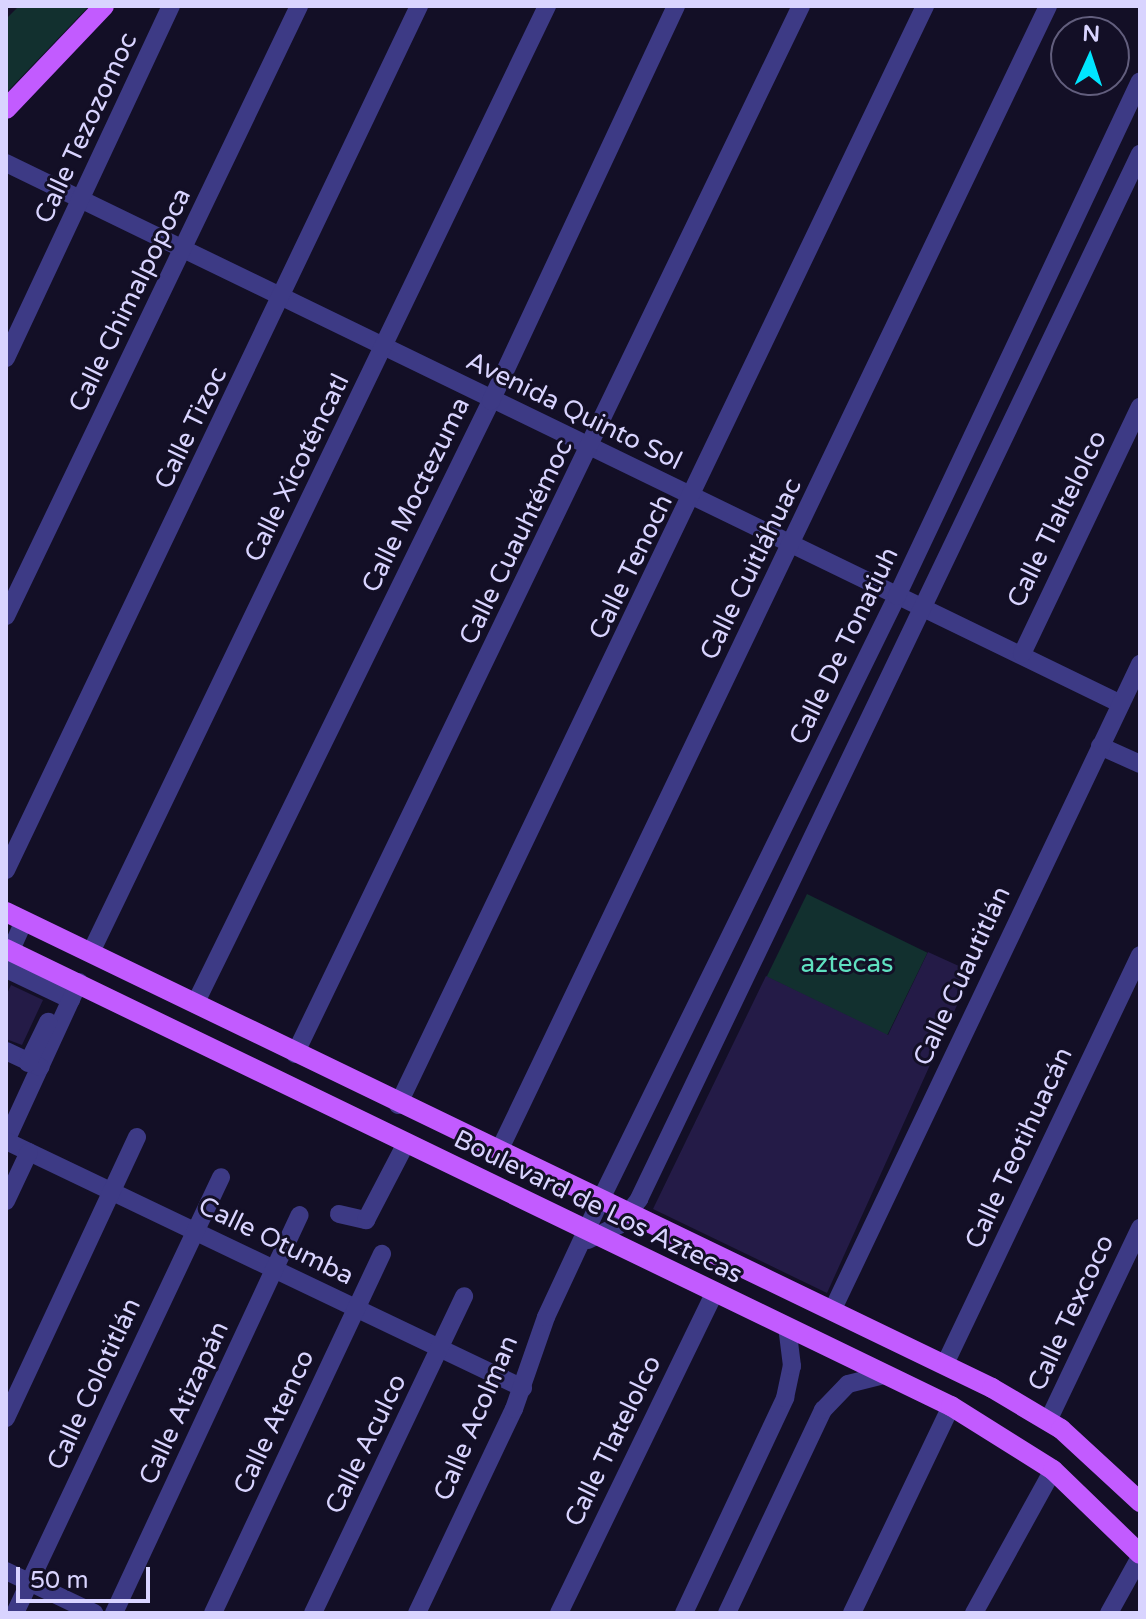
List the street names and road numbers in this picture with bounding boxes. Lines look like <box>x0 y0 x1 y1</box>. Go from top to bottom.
street label: Calle Tezozomoc <box>28 28 144 228</box>
street label: Calle Chimalpopoca <box>62 183 198 417</box>
street label: Avenida Quinto Sol <box>461 345 687 477</box>
street label: Calle Tizoc <box>148 362 234 494</box>
street label: Calle Xicoténcatl <box>238 369 356 567</box>
street label: Calle Moctezuma <box>355 392 477 598</box>
street label: Calle Tlaltelolco <box>1001 425 1113 613</box>
street label: Calle Cuauhtémoc <box>453 434 579 650</box>
street label: Calle Cuitláhuac <box>694 473 808 665</box>
street label: Calle Tenoch <box>582 489 680 645</box>
street label: Calle De Tonatiuh <box>783 542 905 750</box>
street label: Calle Cuautitlán <box>907 881 1017 1071</box>
street label: Calle Teotihuacán <box>959 1042 1079 1254</box>
street label: Boulevard de Los Aztecas <box>449 1123 747 1291</box>
street label: Calle Otumba <box>193 1190 359 1292</box>
street label: Calle Texcoco <box>1021 1230 1121 1396</box>
street label: Calle Colotitlán <box>41 1293 147 1475</box>
street label: Calle Atizapán <box>133 1316 235 1490</box>
street label: Calle Acolman <box>427 1331 525 1505</box>
street label: Calle Atenco <box>227 1345 321 1499</box>
street label: Calle Tlatelolco <box>558 1350 668 1532</box>
street label: Calle Aculco <box>319 1369 413 1519</box>

